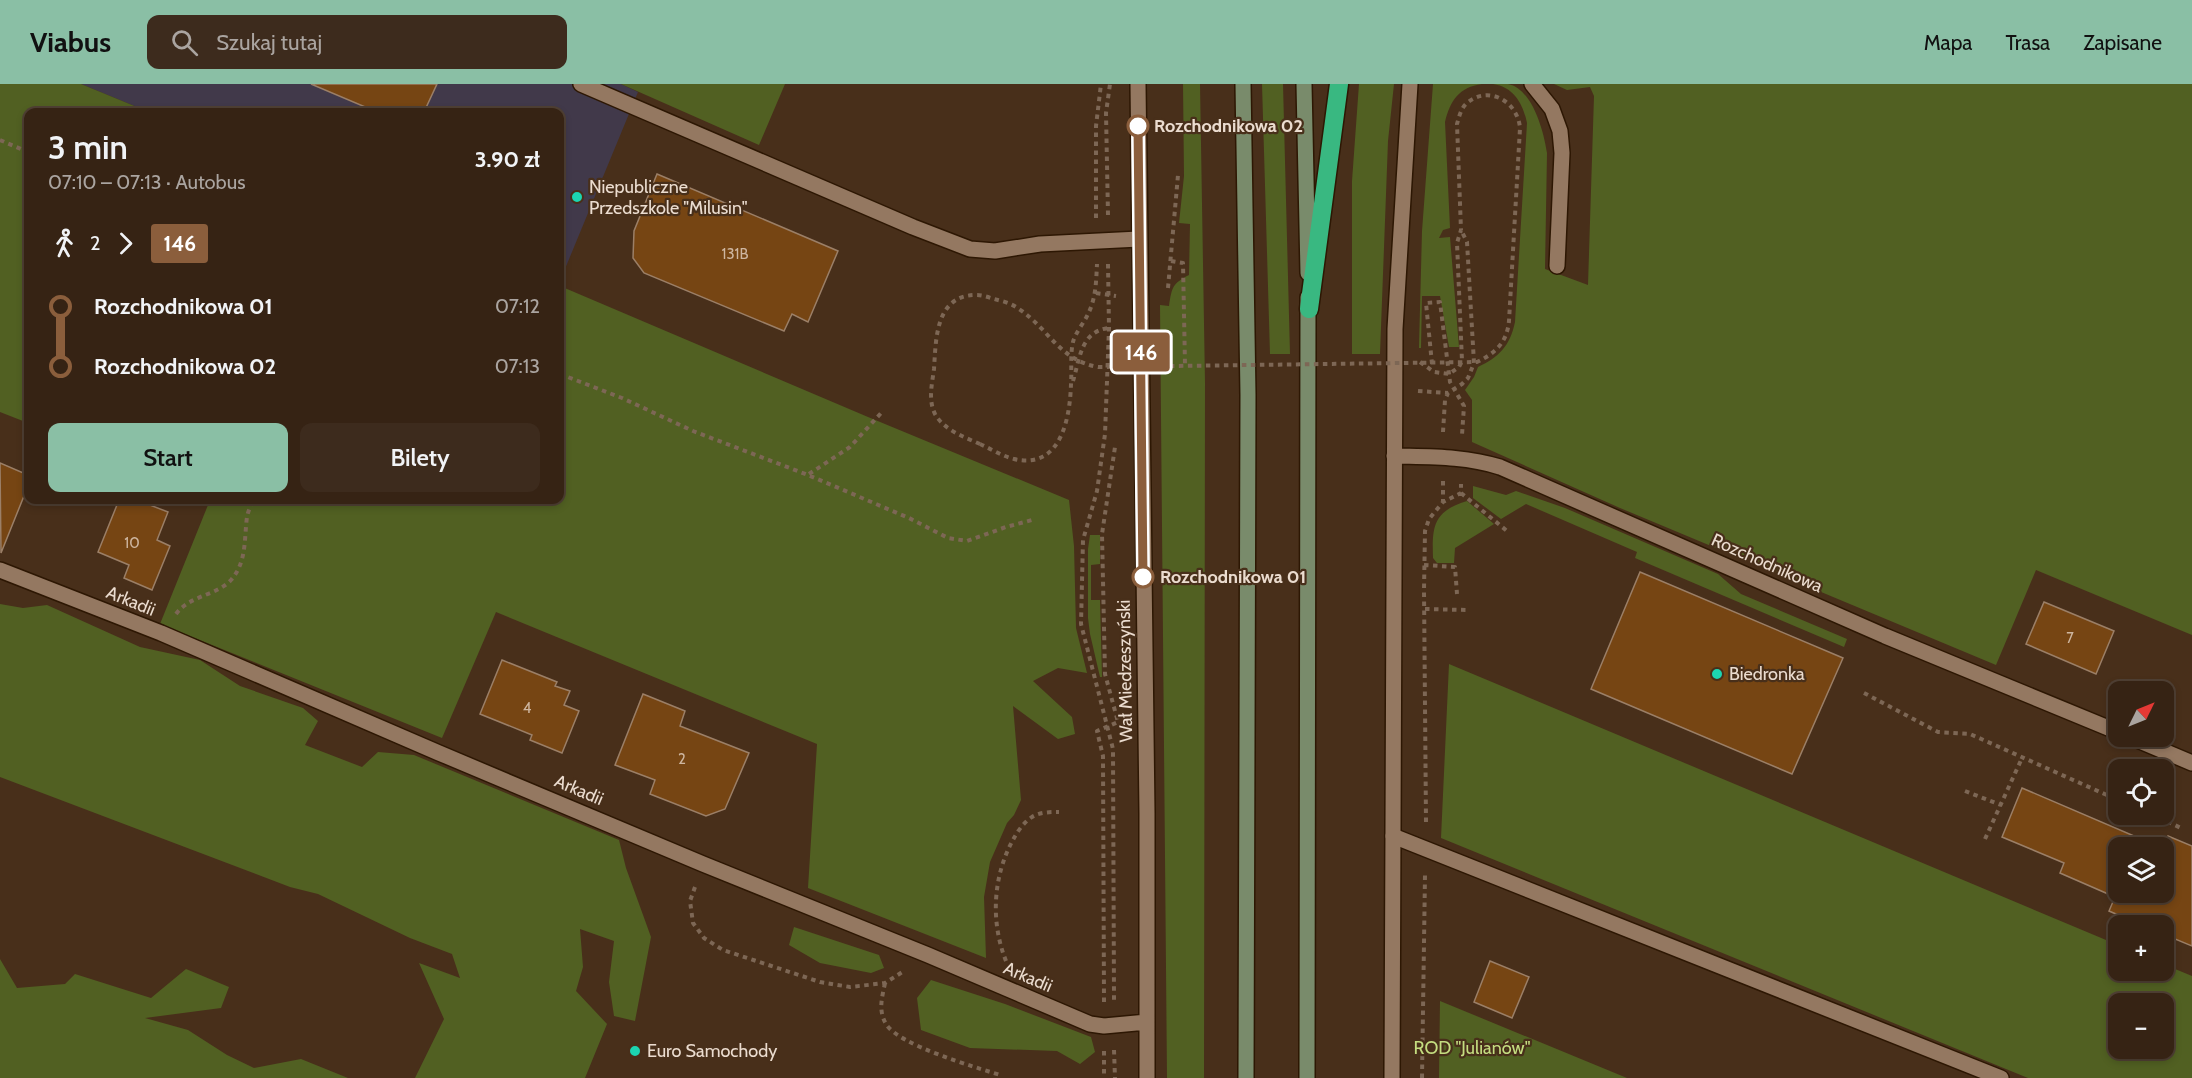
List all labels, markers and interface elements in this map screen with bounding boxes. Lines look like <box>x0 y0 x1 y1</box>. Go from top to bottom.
search box <box>147 15 567 69</box>
text: Viabus <box>30 25 111 59</box>
icon: search <box>168 26 201 59</box>
text: Szukaj tutaj <box>216 29 322 56</box>
text: Mapa <box>1924 30 1972 55</box>
text: Trasa <box>2005 30 2050 55</box>
text: Zapisane <box>2083 30 2162 55</box>
marker: Rozchodnikowa 02 <box>1127 115 1149 137</box>
place label: Rozchodnikowa 02 <box>1154 115 1303 137</box>
text: 3 min <box>48 127 128 167</box>
text: 3.90 zł <box>475 146 540 173</box>
text: 07:10 – 07:13 · Autobus <box>48 170 245 194</box>
place label: Niepubliczne Przedszkole "Milusin" <box>589 176 748 219</box>
marker: Niepubliczne Przedszkole "Milusin" <box>570 190 584 204</box>
icon: walk <box>48 227 81 260</box>
icon: forward <box>109 227 142 260</box>
text: 2 <box>90 231 100 255</box>
text: 146 <box>163 231 196 256</box>
house number: 131B <box>722 245 748 263</box>
text: Rozchodnikowa 01 <box>94 293 273 320</box>
text: 07:12 <box>495 294 540 318</box>
line badge: 146 <box>1106 332 1176 372</box>
text: 146 <box>1125 340 1157 365</box>
text: Rozchodnikowa 02 <box>94 353 276 380</box>
text: 07:13 <box>495 354 540 378</box>
button: Start <box>48 423 288 492</box>
button: Bilety <box>300 423 540 492</box>
street label: Rozchodnikowa <box>1708 529 1826 597</box>
house number: 10 <box>124 534 140 552</box>
marker: Rozchodnikowa 01 <box>1132 566 1154 588</box>
place label: Rozchodnikowa 01 <box>1160 566 1306 588</box>
street label: Arkadii <box>103 581 159 621</box>
street label: Wał Miedzeszyński <box>1113 600 1137 742</box>
house number: 7 <box>2066 629 2074 647</box>
place label: Biedronka <box>1729 663 1805 685</box>
marker: Biedronka <box>1710 667 1724 681</box>
north arrow <box>2108 681 2174 747</box>
map controls <box>2108 681 2174 1059</box>
house number: 4 <box>523 699 532 717</box>
house number: 2 <box>678 750 686 768</box>
button: locate <box>2108 759 2174 825</box>
street label: Arkadii <box>551 770 607 810</box>
button: layers <box>2108 837 2174 903</box>
button: + <box>2108 915 2174 981</box>
street label: Arkadii <box>1000 957 1056 997</box>
button: − <box>2108 993 2174 1059</box>
park label: ROD "Julianów" <box>1414 1037 1531 1059</box>
place label: Euro Samochody <box>647 1040 777 1062</box>
marker: Euro Samochody <box>628 1044 642 1058</box>

